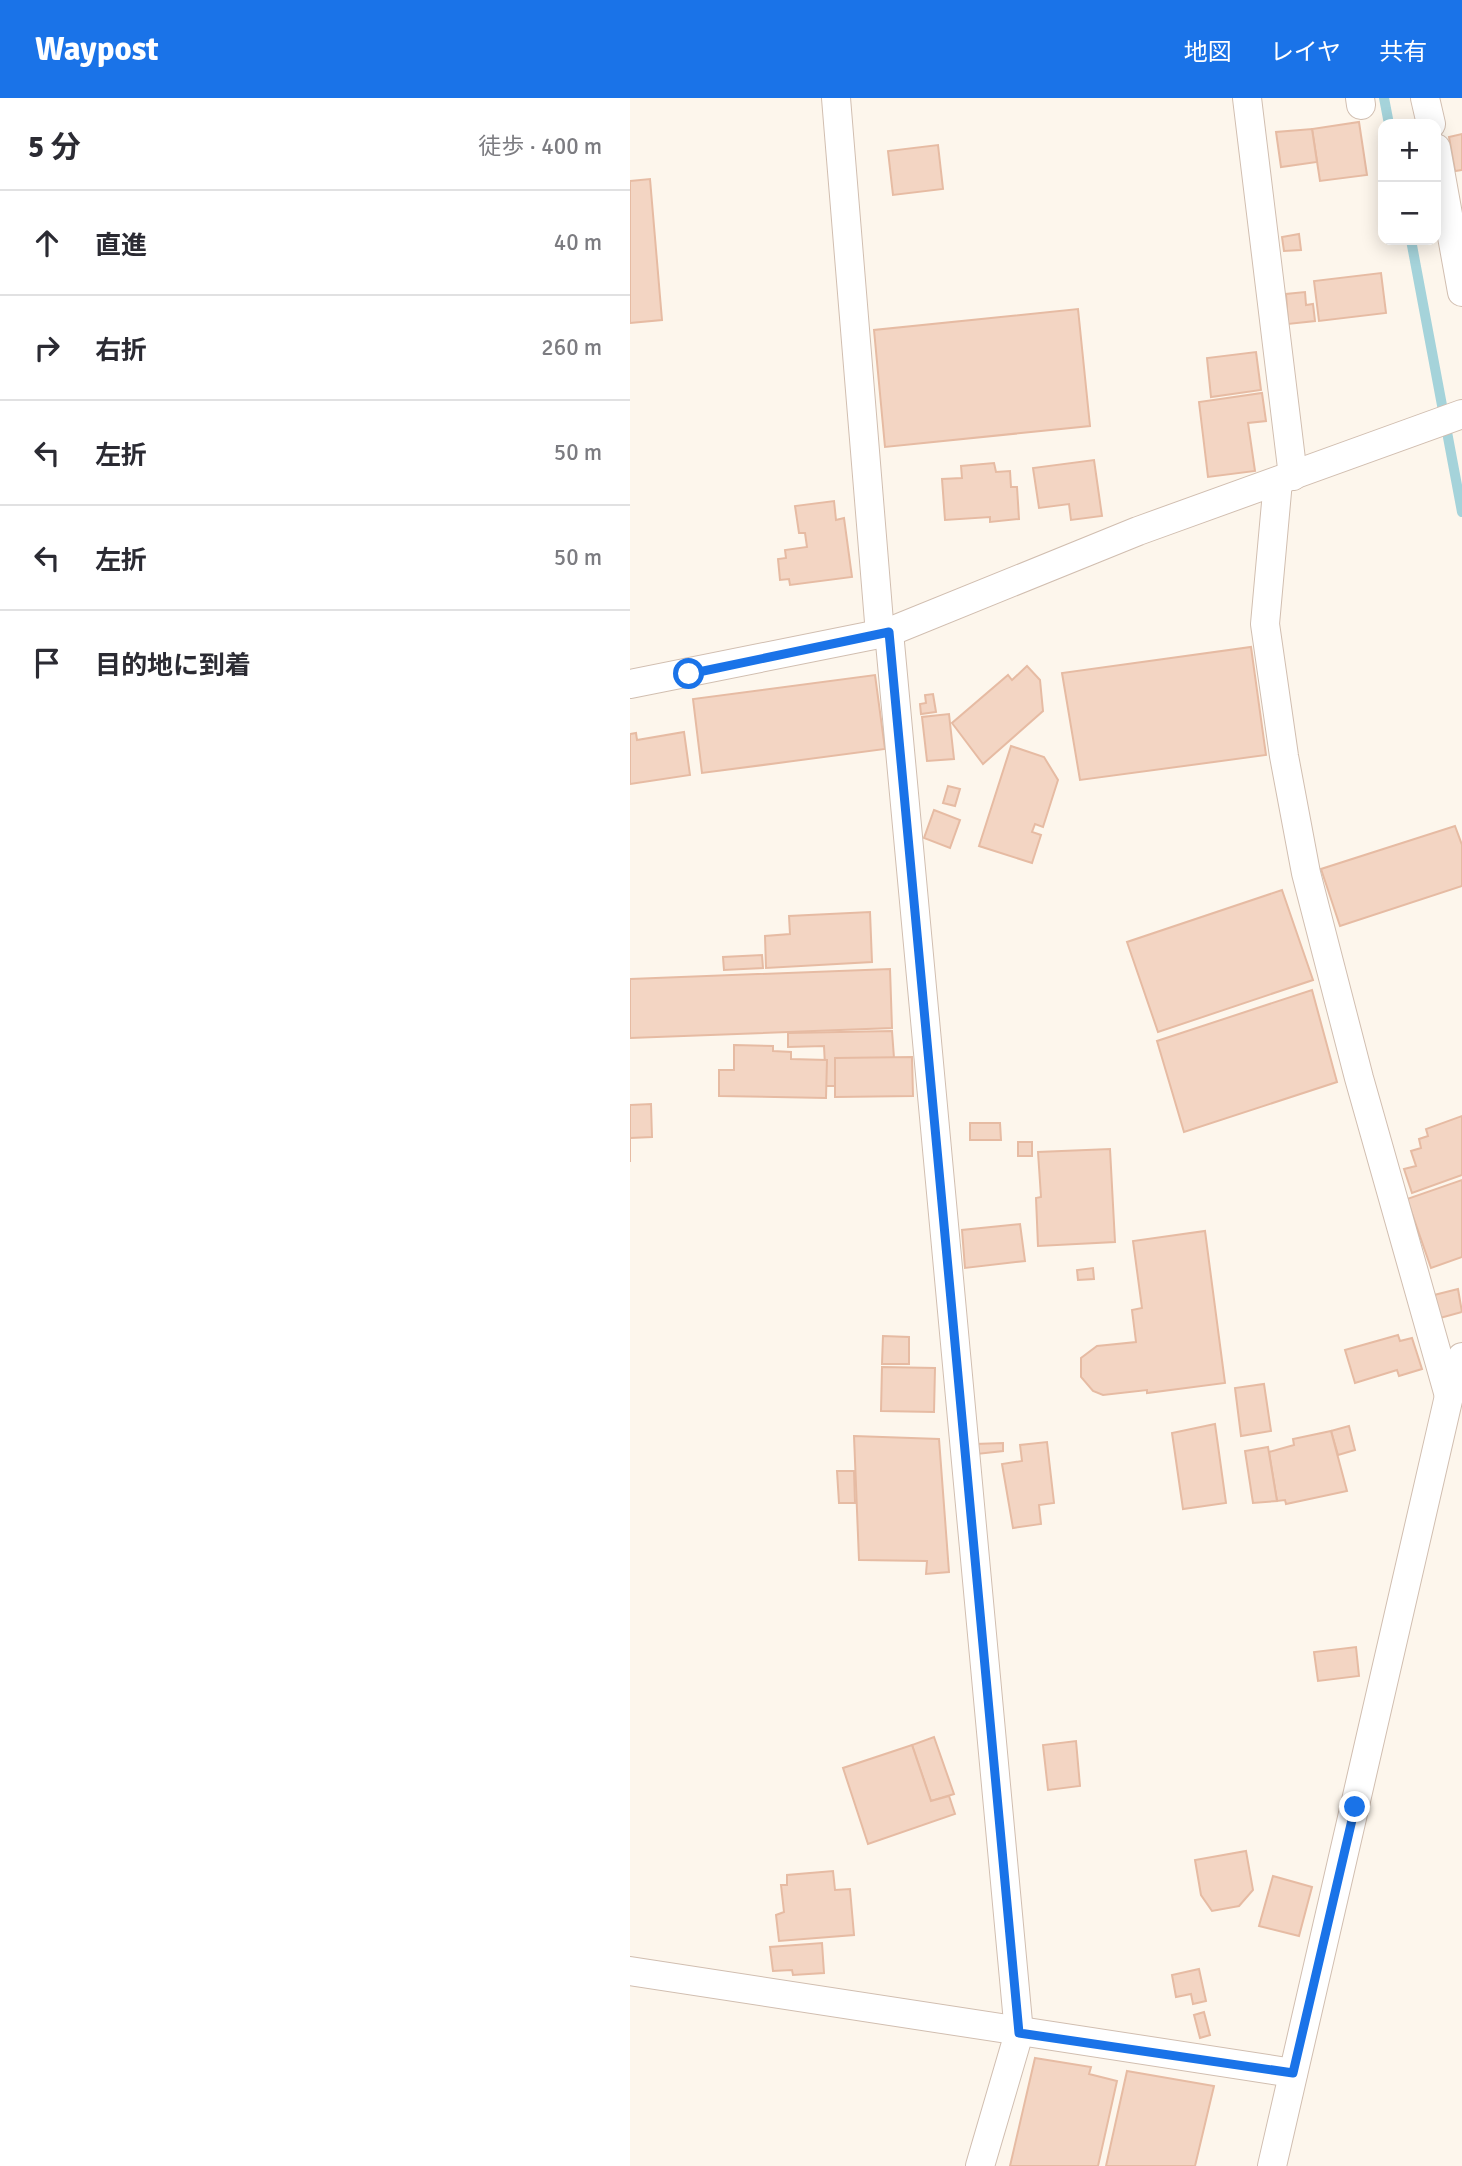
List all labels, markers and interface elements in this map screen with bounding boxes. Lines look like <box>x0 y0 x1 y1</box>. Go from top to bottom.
text: Waypost <box>35 29 159 70</box>
text: 地図 <box>1184 37 1232 67</box>
text: レイヤ <box>1270 37 1341 67</box>
text: 共有 <box>1379 37 1427 67</box>
map controls <box>1378 119 1441 245</box>
button: + <box>1378 119 1441 182</box>
text: 5 分 <box>28 129 81 166</box>
text: 徒歩 · 400 m <box>478 132 602 161</box>
button: − <box>1378 182 1441 245</box>
icon: ahead <box>28 224 66 262</box>
text: 40 m <box>554 228 602 257</box>
text: 直進 <box>95 230 147 262</box>
icon: right <box>28 329 66 367</box>
text: 260 m <box>541 333 602 362</box>
text: 右折 <box>95 335 147 367</box>
icon: left <box>28 434 66 472</box>
text: 50 m <box>554 438 602 467</box>
text: 左折 <box>95 440 147 472</box>
icon: left <box>28 539 66 577</box>
text: 50 m <box>554 543 602 572</box>
text: 左折 <box>95 545 147 577</box>
icon: arrive <box>28 644 66 682</box>
text: 目的地に到着 <box>95 650 251 682</box>
route start <box>673 658 704 689</box>
route end <box>1339 1791 1370 1822</box>

